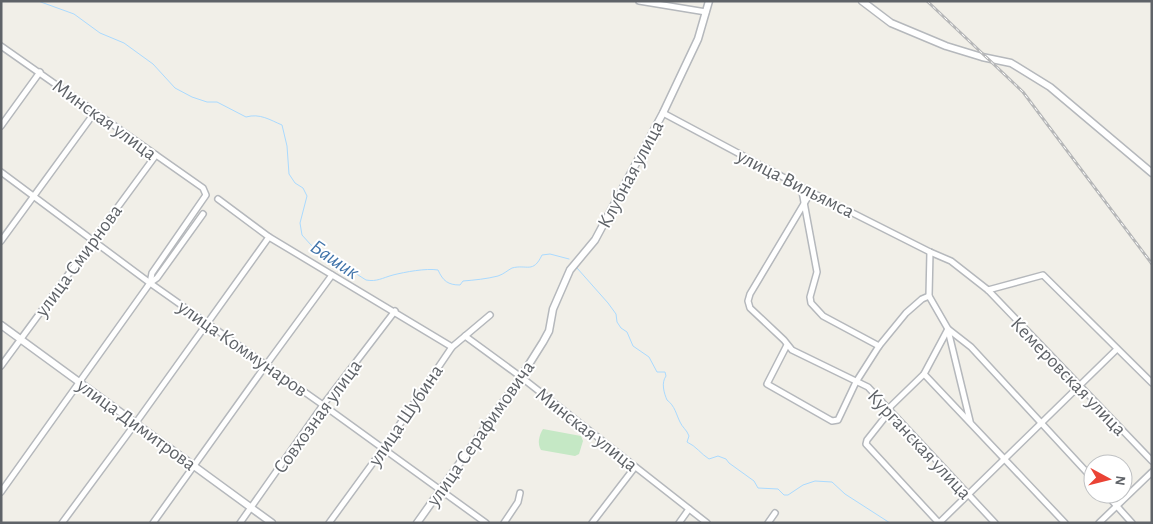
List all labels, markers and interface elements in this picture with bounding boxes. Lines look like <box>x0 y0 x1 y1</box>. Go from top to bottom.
street label: Минская улица <box>49 76 160 164</box>
street label: Клубная улица <box>594 117 668 232</box>
street label: улица Вильямса <box>733 145 857 222</box>
street label: улица Смирнова <box>31 201 126 321</box>
water label: Башик <box>306 236 363 283</box>
street label: улица Коммунаров <box>173 296 311 401</box>
street label: Кемеровская улица <box>1007 313 1130 440</box>
street label: Совхозная улица <box>270 356 366 477</box>
street label: улица Серафимовича <box>423 357 538 511</box>
street label: улица Шубина <box>364 361 447 471</box>
street label: улица Димитрова <box>72 374 200 475</box>
street label: Минская улица <box>532 384 641 476</box>
street label: Курганская улица <box>864 386 975 503</box>
north arrow <box>1083 454 1133 504</box>
text: N <box>1112 475 1127 486</box>

